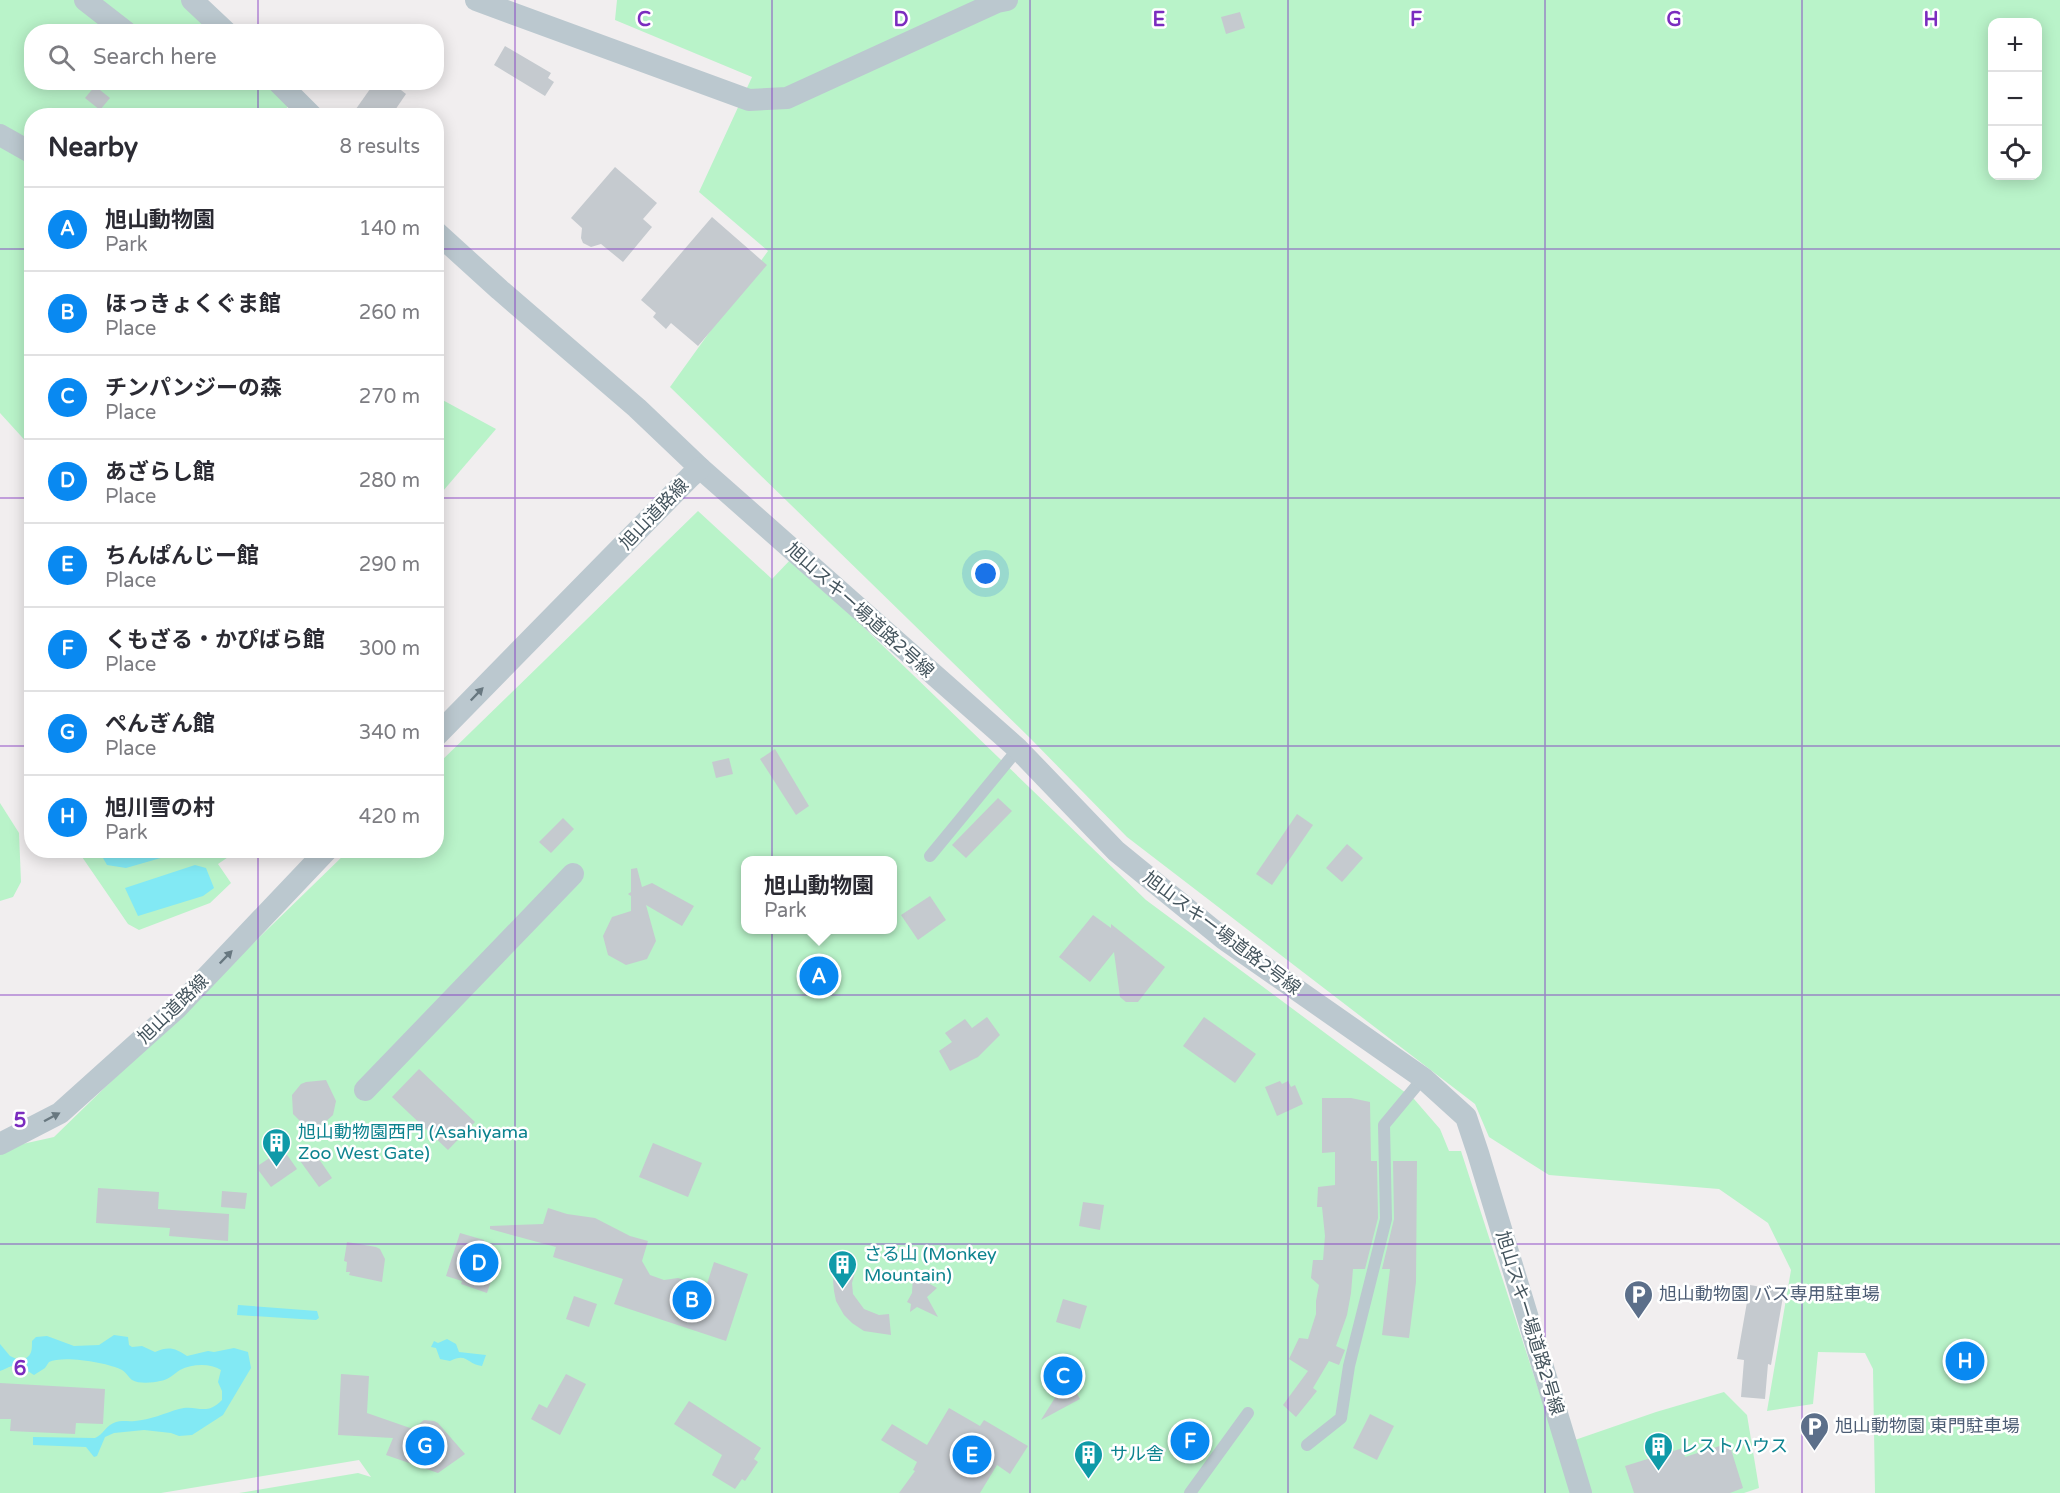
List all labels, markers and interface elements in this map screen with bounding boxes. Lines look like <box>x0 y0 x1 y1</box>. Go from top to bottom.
text: C <box>637 8 651 32</box>
text: D <box>893 8 909 32</box>
text: E <box>1153 8 1166 32</box>
text: F <box>1410 8 1422 32</box>
text: G <box>1666 8 1682 32</box>
text: H <box>1923 8 1939 32</box>
map controls <box>1988 18 2042 180</box>
button: + <box>1988 18 2042 72</box>
search box <box>24 24 444 90</box>
icon: search <box>45 41 78 74</box>
text: Search here <box>93 44 217 70</box>
button: − <box>1988 72 2042 126</box>
button: locate <box>1988 126 2042 180</box>
text: Nearby <box>48 132 138 163</box>
text: 8 results <box>340 135 420 159</box>
text: 旭山動物園 <box>105 207 215 233</box>
text: A <box>60 217 75 241</box>
text: 140 m <box>359 217 420 241</box>
text: Park <box>105 233 148 257</box>
text: ほっきょくぐま館 <box>105 291 281 317</box>
text: B <box>61 301 74 325</box>
text: 260 m <box>359 301 420 325</box>
text: Place <box>105 317 156 341</box>
text: チンパンジーの森 <box>105 375 282 401</box>
text: C <box>61 385 74 409</box>
text: 270 m <box>359 385 420 409</box>
text: Place <box>105 401 156 425</box>
text: あざらし館 <box>105 459 215 485</box>
text: D <box>60 469 75 493</box>
text: 280 m <box>359 469 420 493</box>
street label: 旭山道路線 <box>615 474 693 554</box>
text: Place <box>105 485 156 509</box>
street label: 旭山スキー場道路2号線 <box>782 538 938 682</box>
text: ちんぱんじー館 <box>105 543 259 569</box>
text: E <box>61 553 74 577</box>
text: 290 m <box>359 553 420 577</box>
your location <box>971 559 1000 588</box>
text: Place <box>105 569 156 593</box>
text: くもざる・かぴばら館 <box>105 627 325 653</box>
text: F <box>61 637 74 661</box>
text: 300 m <box>359 637 420 661</box>
text: Place <box>105 653 156 677</box>
one-way arrow <box>470 688 484 702</box>
text: ぺんぎん館 <box>105 711 215 737</box>
text: G <box>60 721 75 745</box>
text: 340 m <box>359 721 420 745</box>
text: Place <box>105 737 156 761</box>
text: 旭川雪の村 <box>105 795 215 821</box>
text: H <box>60 805 75 829</box>
text: 420 m <box>359 805 420 829</box>
text: Park <box>105 821 148 845</box>
popup <box>741 856 897 934</box>
street label: 旭山スキー場道路2号線 <box>1139 867 1305 999</box>
text: 旭山動物園 <box>764 873 874 899</box>
text: Park <box>764 899 807 923</box>
one-way arrow <box>219 949 233 964</box>
pin: A <box>800 954 838 998</box>
street label: 旭山道路線 <box>133 970 213 1048</box>
text: 5 <box>14 1109 26 1133</box>
one-way arrow <box>44 1112 61 1122</box>
place label: 旭山動物園西門 (Asahiyama Zoo West Gate) <box>298 1121 528 1164</box>
building icon: 旭山動物園西門 (Asahiyama Zoo West Gate) <box>261 1126 293 1168</box>
street label: 旭山スキー場道路2号線 <box>1492 1228 1568 1418</box>
pin: D <box>460 1240 498 1286</box>
place label: さる山 (Monkey Mountain) <box>864 1243 997 1286</box>
building icon: さる山 (Monkey Mountain) <box>827 1248 859 1290</box>
pin: B <box>672 1278 712 1322</box>
parking icon: 旭山動物園 バス専用駐車場 <box>1622 1278 1654 1320</box>
place label: 旭山動物園 バス専用駐車場 <box>1659 1283 1880 1305</box>
pin: H <box>1946 1338 1984 1384</box>
pin: C <box>1044 1354 1082 1398</box>
text: 6 <box>14 1357 26 1381</box>
parking icon: 旭山動物園 東門駐車場 <box>1798 1410 1830 1452</box>
place label: 旭山動物園 東門駐車場 <box>1835 1415 2020 1437</box>
pin: F <box>1170 1418 1210 1464</box>
pin: G <box>406 1424 444 1468</box>
building icon: レストハウス <box>1643 1430 1675 1472</box>
pin: E <box>952 1432 992 1478</box>
place label: レストハウス <box>1680 1435 1788 1457</box>
building icon: サル舎 <box>1073 1438 1105 1480</box>
place label: サル舎 <box>1110 1443 1164 1465</box>

